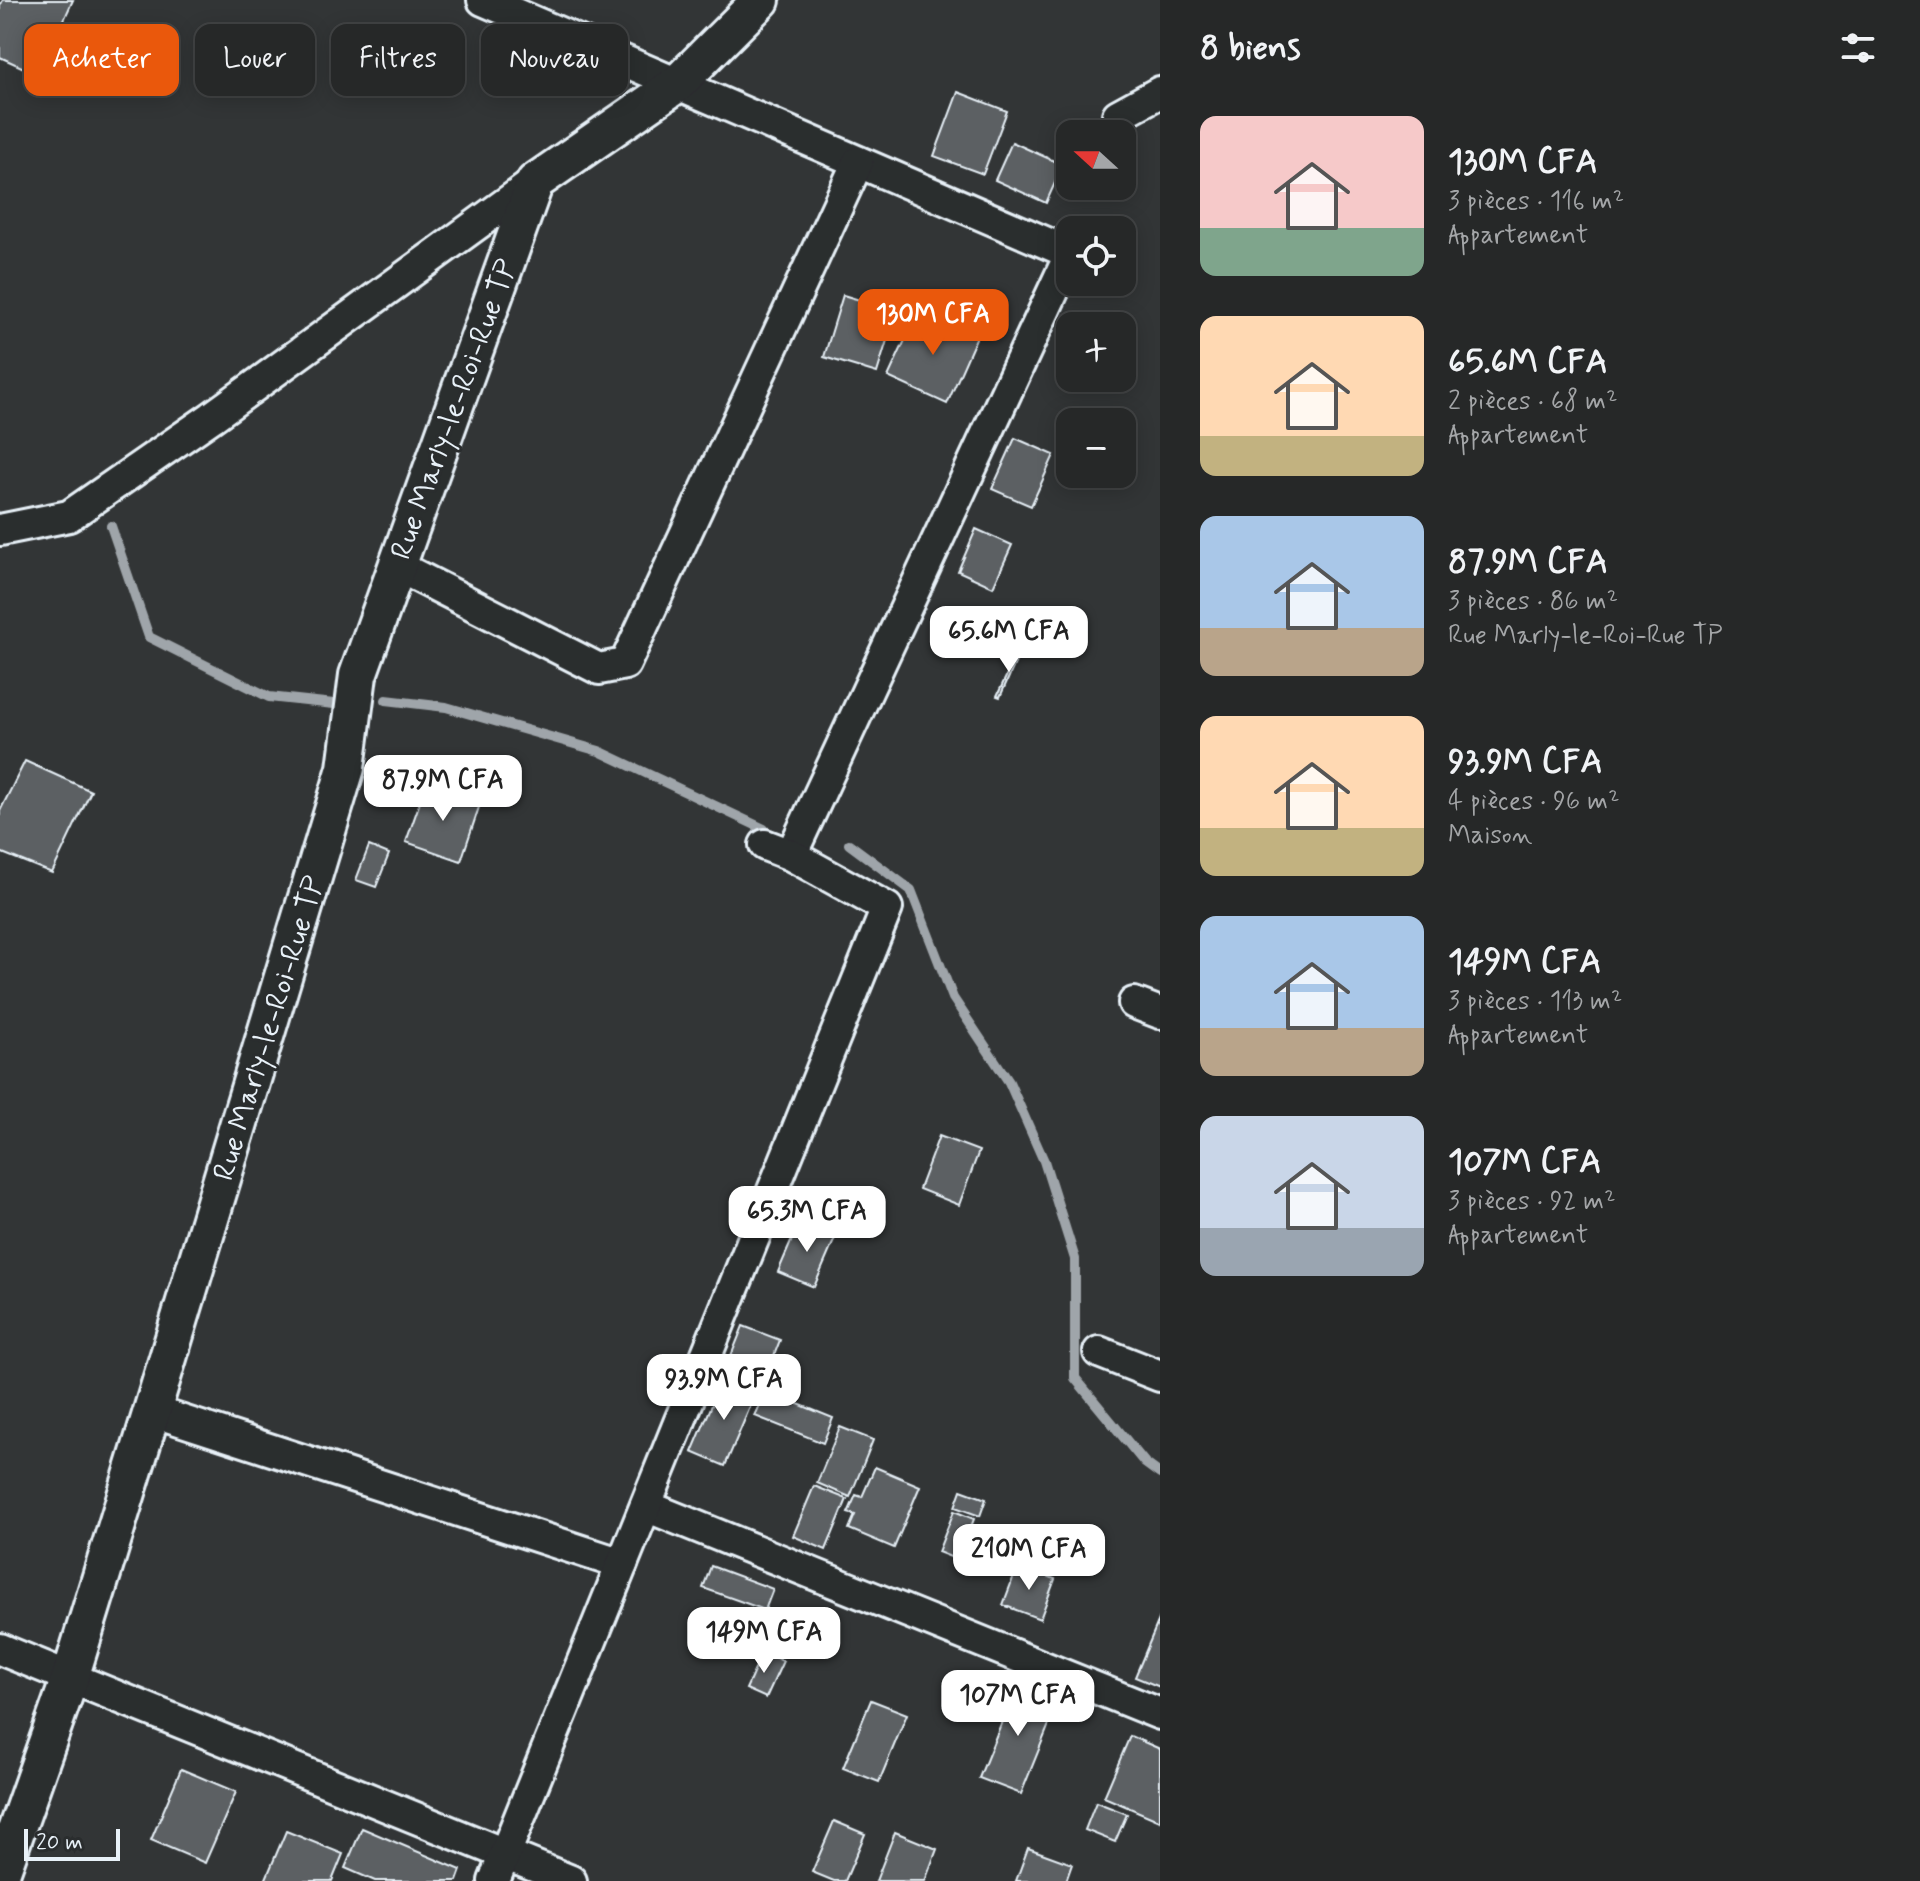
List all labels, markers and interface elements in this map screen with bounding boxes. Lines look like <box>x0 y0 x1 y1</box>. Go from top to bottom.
chip: Acheter <box>24 24 179 96</box>
chip: Louer <box>195 24 315 96</box>
chip: Filtres <box>331 24 465 96</box>
chip: Nouveau <box>481 24 628 96</box>
text: 8 biens <box>1200 26 1301 71</box>
icon: filters <box>1836 26 1880 70</box>
north arrow <box>1056 120 1136 200</box>
map controls <box>1056 120 1136 488</box>
text: 130M CFA <box>1448 140 1598 185</box>
icon: home <box>1264 148 1360 244</box>
text: 3 pièces · 116 m² <box>1448 185 1624 219</box>
button: locate <box>1056 216 1136 296</box>
text: Appartement <box>1448 219 1588 253</box>
street label: Rue Marly-le-Roi-Rue TP <box>382 254 527 565</box>
pin: 130M CFA <box>850 289 1016 357</box>
text: 130M CFA <box>876 298 990 332</box>
button: + <box>1056 312 1136 392</box>
text: 65.6M CFA <box>1448 340 1608 385</box>
icon: home <box>1264 348 1360 444</box>
text: 2 pièces · 68 m² <box>1448 385 1617 419</box>
button: − <box>1056 408 1136 488</box>
text: Appartement <box>1448 419 1588 453</box>
text: 87.9M CFA <box>1448 540 1608 585</box>
icon: home <box>1264 548 1360 644</box>
text: 3 pièces · 86 m² <box>1448 585 1618 619</box>
pin: 65.6M CFA <box>917 606 1101 674</box>
text: 65.6M CFA <box>948 615 1070 649</box>
text: Rue Marly-le-Roi-Rue TP <box>1448 619 1722 653</box>
text: 93.9M CFA <box>1448 740 1603 785</box>
icon: home <box>1264 748 1360 844</box>
pin: 87.9M CFA <box>351 755 535 823</box>
text: 87.9M CFA <box>382 764 504 798</box>
text: 4 pièces · 96 m² <box>1448 785 1619 819</box>
text: Maison <box>1448 819 1532 853</box>
street label: Rue Marly-le-Roi-Rue TP <box>205 871 334 1186</box>
text: 149M CFA <box>1448 940 1602 985</box>
icon: home <box>1264 948 1360 1044</box>
text: 3 pièces · 113 m² <box>1448 985 1622 1019</box>
text: Appartement <box>1448 1019 1588 1053</box>
text: 107M CFA <box>1448 1140 1601 1185</box>
icon: home <box>1264 1148 1360 1244</box>
text: 3 pièces · 92 m² <box>1448 1185 1615 1219</box>
pin: 65.3M CFA <box>715 1186 899 1254</box>
text: 65.3M CFA <box>747 1195 867 1229</box>
text: Appartement <box>1448 1219 1588 1253</box>
pin: 93.9M CFA <box>632 1354 816 1422</box>
text: 93.9M CFA <box>665 1363 783 1397</box>
pin: 210M CFA <box>946 1524 1112 1592</box>
text: 210M CFA <box>971 1533 1087 1567</box>
pin: 149M CFA <box>681 1607 847 1675</box>
text: 149M CFA <box>705 1616 823 1650</box>
pin: 107M CFA <box>935 1670 1101 1738</box>
text: 107M CFA <box>959 1679 1077 1713</box>
scale bar <box>24 1825 120 1861</box>
text: 20 m <box>36 1829 83 1857</box>

